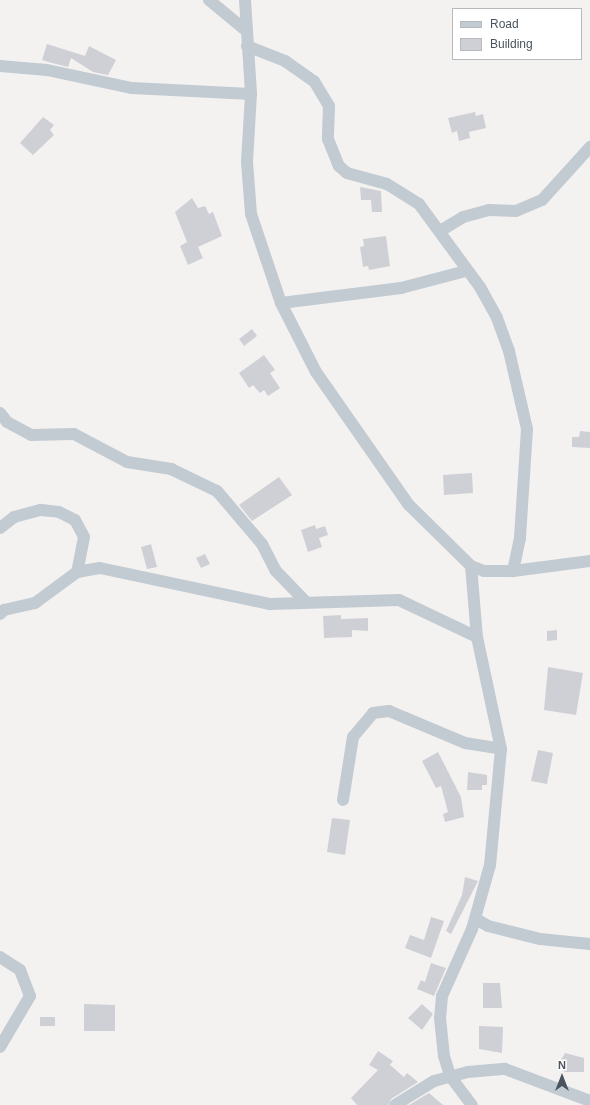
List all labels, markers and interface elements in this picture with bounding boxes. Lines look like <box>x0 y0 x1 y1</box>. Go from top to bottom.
legend <box>452 8 582 60</box>
text: Road <box>490 17 519 31</box>
text: Building <box>490 37 533 51</box>
north arrow <box>542 1057 582 1097</box>
text: N <box>558 1059 566 1071</box>

